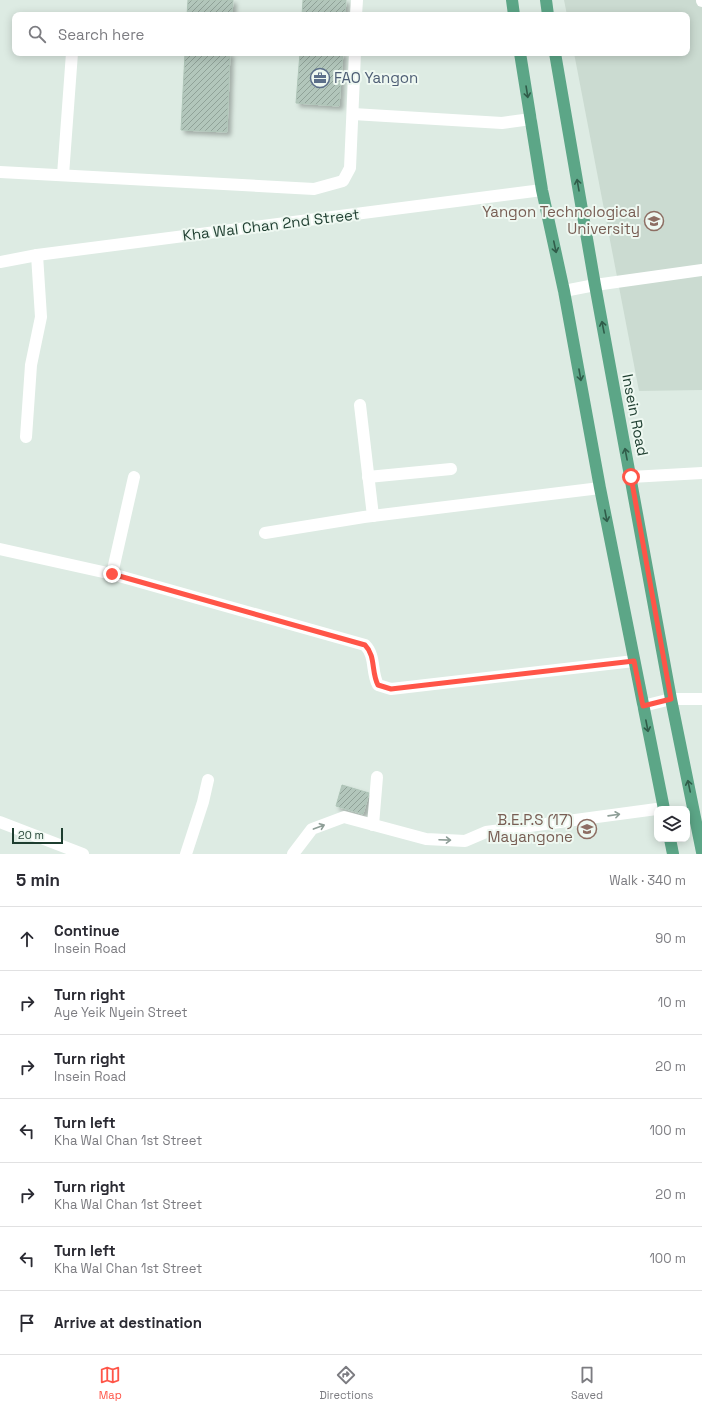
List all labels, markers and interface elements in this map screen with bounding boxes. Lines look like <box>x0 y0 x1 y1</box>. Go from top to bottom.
search box <box>12 12 690 56</box>
icon: search <box>26 23 48 45</box>
text: Search here <box>58 25 144 44</box>
office icon: FAO Yangon <box>309 67 331 89</box>
place label: FAO Yangon <box>334 68 418 87</box>
one-way arrow <box>523 85 531 98</box>
one-way arrow <box>573 179 581 192</box>
place label: Yangon Technological University <box>482 202 640 238</box>
street label: Kha Wal Chan 2nd Street <box>181 204 360 245</box>
school or university icon: Yangon Technological University <box>643 210 665 232</box>
one-way arrow <box>551 240 559 253</box>
one-way arrow <box>598 320 606 333</box>
one-way arrow <box>576 368 584 381</box>
street label: Insein Road <box>618 372 653 458</box>
one-way arrow <box>622 448 630 461</box>
route start <box>622 468 640 486</box>
one-way arrow <box>602 509 610 522</box>
route end <box>103 565 121 583</box>
one-way arrow <box>644 720 652 733</box>
one-way arrow <box>685 780 693 793</box>
map controls <box>654 806 690 842</box>
button: layers <box>654 806 690 842</box>
place label: B.E.P.S (17) Mayangone <box>488 810 573 846</box>
one-way arrow <box>607 811 620 819</box>
school or university icon: B.E.P.S (17) Mayangone <box>576 818 598 840</box>
one-way arrow <box>313 822 325 830</box>
scale bar <box>12 826 63 845</box>
text: 20 m <box>18 828 44 842</box>
one-way arrow <box>438 836 451 844</box>
text: 5 min <box>16 869 60 891</box>
text: Walk · 340 m <box>609 872 686 889</box>
text: Continue <box>54 921 120 940</box>
icon: ahead <box>16 928 38 950</box>
text: 90 m <box>655 930 686 947</box>
text: Insein Road <box>54 940 126 957</box>
text: Turn right <box>54 985 125 1004</box>
icon: right <box>16 992 38 1014</box>
text: 10 m <box>658 994 686 1011</box>
text: Aye Yeik Nyein Street <box>54 1004 188 1021</box>
text: Turn right <box>54 1049 125 1068</box>
icon: right <box>16 1056 38 1078</box>
text: 20 m <box>655 1058 686 1075</box>
text: Insein Road <box>54 1068 126 1085</box>
text: Turn left <box>54 1113 116 1132</box>
icon: left <box>16 1120 38 1142</box>
text: 100 m <box>649 1122 686 1139</box>
text: Kha Wal Chan 1st Street <box>54 1132 202 1149</box>
text: Turn right <box>54 1177 125 1196</box>
icon: right <box>16 1184 38 1206</box>
text: 20 m <box>655 1186 686 1203</box>
text: Kha Wal Chan 1st Street <box>54 1196 202 1213</box>
text: Turn left <box>54 1241 116 1260</box>
icon: left <box>16 1248 38 1270</box>
text: 100 m <box>649 1250 686 1267</box>
text: Kha Wal Chan 1st Street <box>54 1260 202 1277</box>
icon: arrive <box>16 1312 38 1334</box>
text: Arrive at destination <box>54 1313 202 1332</box>
tab: Map <box>99 1364 122 1402</box>
tab: Directions <box>319 1364 373 1402</box>
tab: Saved <box>571 1364 603 1402</box>

